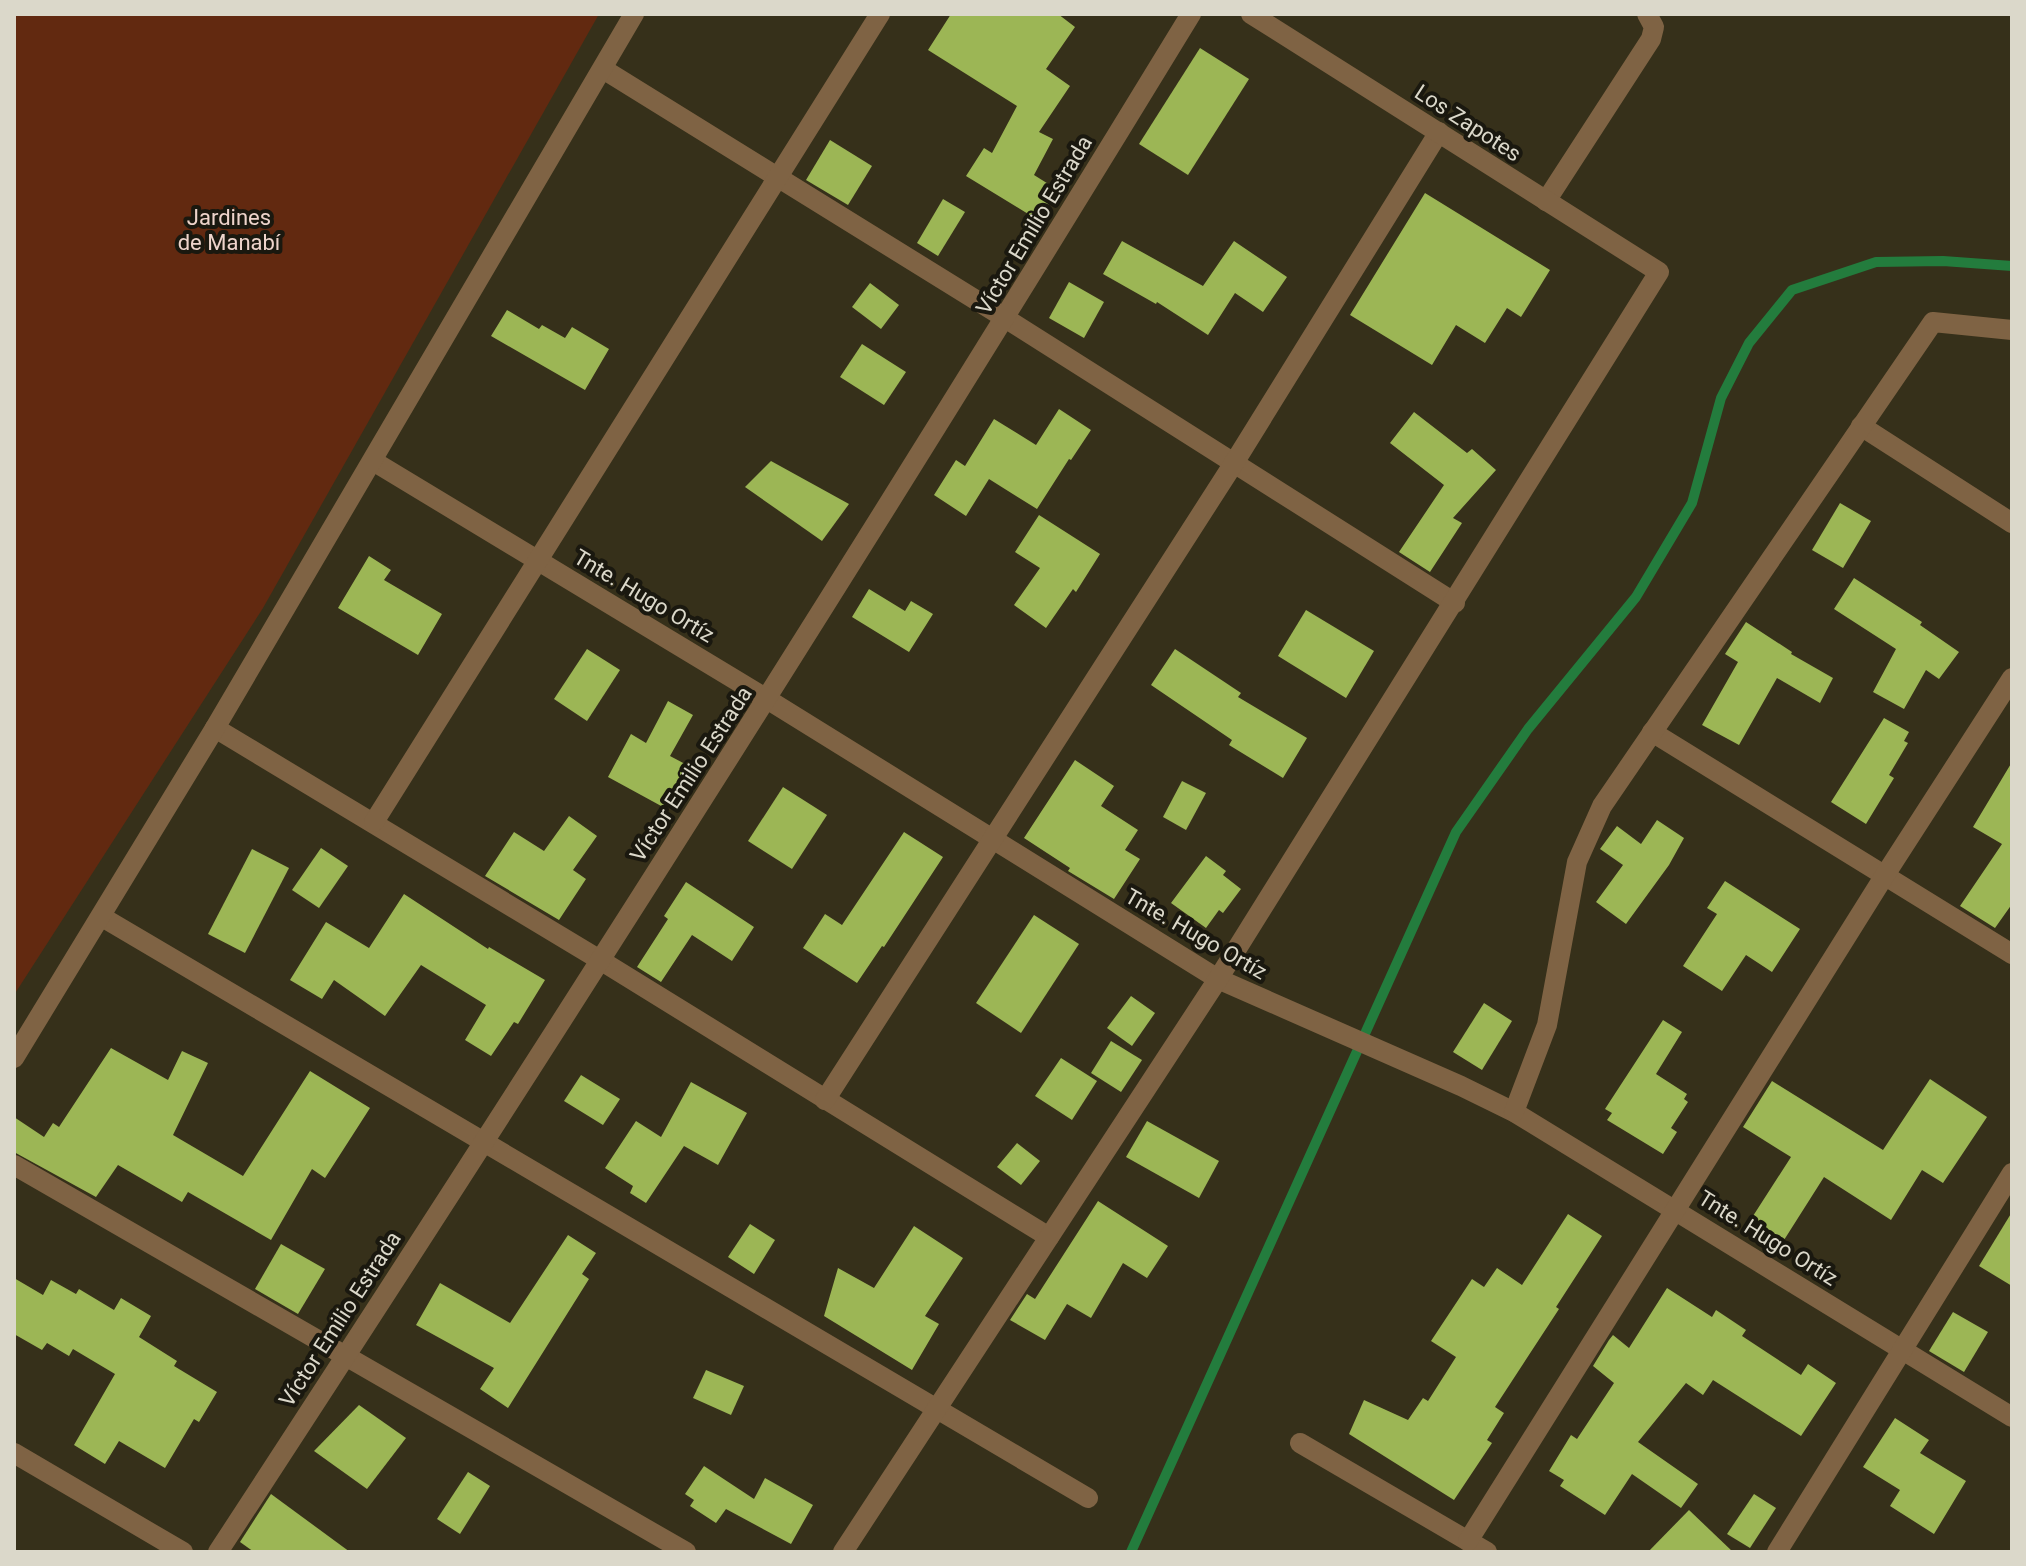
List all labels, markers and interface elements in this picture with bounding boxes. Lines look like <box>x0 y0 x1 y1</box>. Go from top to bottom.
street label: Los Zapotes <box>1410 79 1526 167</box>
street label: Víctor Emilio Estrada <box>971 131 1097 319</box>
park label: Jardines de Manabí <box>178 205 282 255</box>
street label: Tnte. Hugo Ortíz <box>569 544 719 648</box>
street label: Víctor Emilio Estrada <box>625 682 757 866</box>
street label: Tnte. Hugo Ortíz <box>1121 883 1271 985</box>
street label: Tnte. Hugo Ortíz <box>1694 1185 1842 1291</box>
street label: Víctor Emilio Estrada <box>274 1227 406 1411</box>

